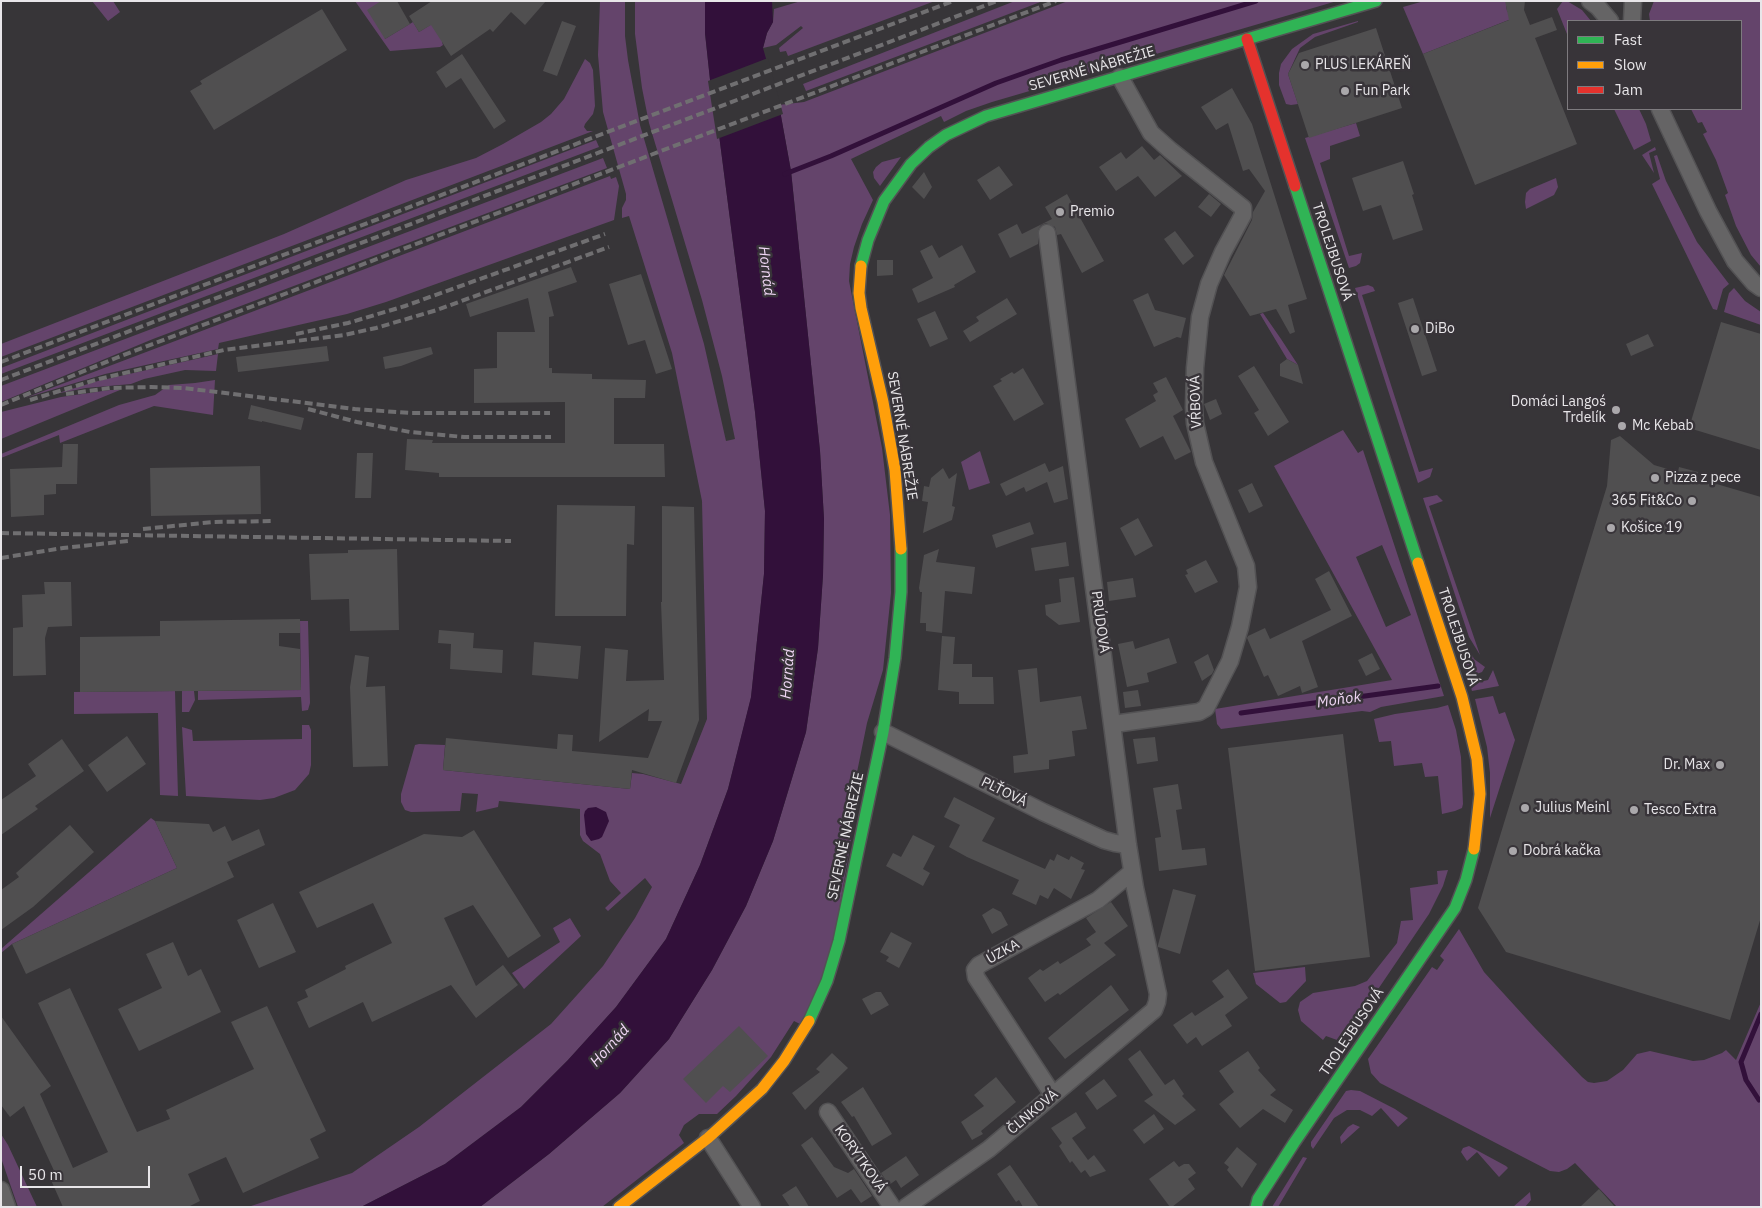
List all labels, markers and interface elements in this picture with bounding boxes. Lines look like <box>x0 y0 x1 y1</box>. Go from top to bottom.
legend <box>1567 20 1742 110</box>
text: Fast <box>1614 30 1642 49</box>
street label: SEVERNÉ NÁBREŽIE <box>1027 43 1157 95</box>
text: Slow <box>1614 55 1647 74</box>
place label: PLUS LEKÁREŇ <box>1315 57 1411 73</box>
marker: PLUS LEKÁREŇ <box>1299 59 1311 71</box>
text: Jam <box>1614 80 1643 99</box>
place label: Fun Park <box>1355 83 1410 99</box>
marker: Fun Park <box>1339 85 1351 97</box>
street label: TROLEJBUSOVÁ <box>1308 201 1356 303</box>
place label: Premio <box>1070 204 1115 220</box>
marker: Premio <box>1054 206 1066 218</box>
water label: Hornád <box>754 245 778 297</box>
place label: DiBo <box>1425 321 1455 337</box>
marker: DiBo <box>1409 323 1421 335</box>
street label: SEVERNÉ NÁBREŽIE <box>884 370 920 502</box>
street label: VŔBOVÁ <box>1187 375 1205 429</box>
place label: Domáci Langoś Trdelík <box>1511 394 1606 427</box>
marker: Domáci Langoś Trdelík <box>1610 404 1622 416</box>
place label: Mc Kebab <box>1632 418 1694 434</box>
marker: Mc Kebab <box>1616 420 1628 432</box>
place label: Pizza z pece <box>1665 470 1741 486</box>
marker: Pizza z pece <box>1649 472 1661 484</box>
place label: 365 Fit&Co <box>1611 493 1682 509</box>
marker: 365 Fit&Co <box>1686 495 1698 507</box>
place label: Košice 19 <box>1621 520 1682 536</box>
marker: Košice 19 <box>1605 522 1617 534</box>
street label: TROLEJBUSOVÁ <box>1434 586 1482 688</box>
street label: PRÚDOVÁ <box>1087 590 1113 654</box>
water label: Hornád <box>777 648 799 700</box>
water label: Moňok <box>1316 688 1362 712</box>
place label: Dr. Max <box>1664 757 1710 773</box>
marker: Dr. Max <box>1714 759 1726 771</box>
street label: SEVERNÉ NÁBREŽIE <box>824 771 868 901</box>
street label: PLŤOVÁ <box>978 774 1030 810</box>
place label: Julius Meinl <box>1535 800 1610 816</box>
marker: Julius Meinl <box>1519 802 1531 814</box>
place label: Tesco Extra <box>1644 802 1716 818</box>
marker: Tesco Extra <box>1628 804 1640 816</box>
place label: Dobrá kačka <box>1523 843 1601 859</box>
marker: Dobrá kačka <box>1507 845 1519 857</box>
street label: ÚZKA <box>983 936 1023 968</box>
street label: TROLEJBUSOVÁ <box>1316 985 1388 1079</box>
water label: Hornád <box>587 1021 633 1071</box>
street label: ČLNKOVÁ <box>1004 1086 1062 1138</box>
street label: KORÝTKOVÁ <box>831 1122 889 1196</box>
scale bar <box>22 1156 152 1188</box>
text: 50 m <box>28 1165 63 1184</box>

